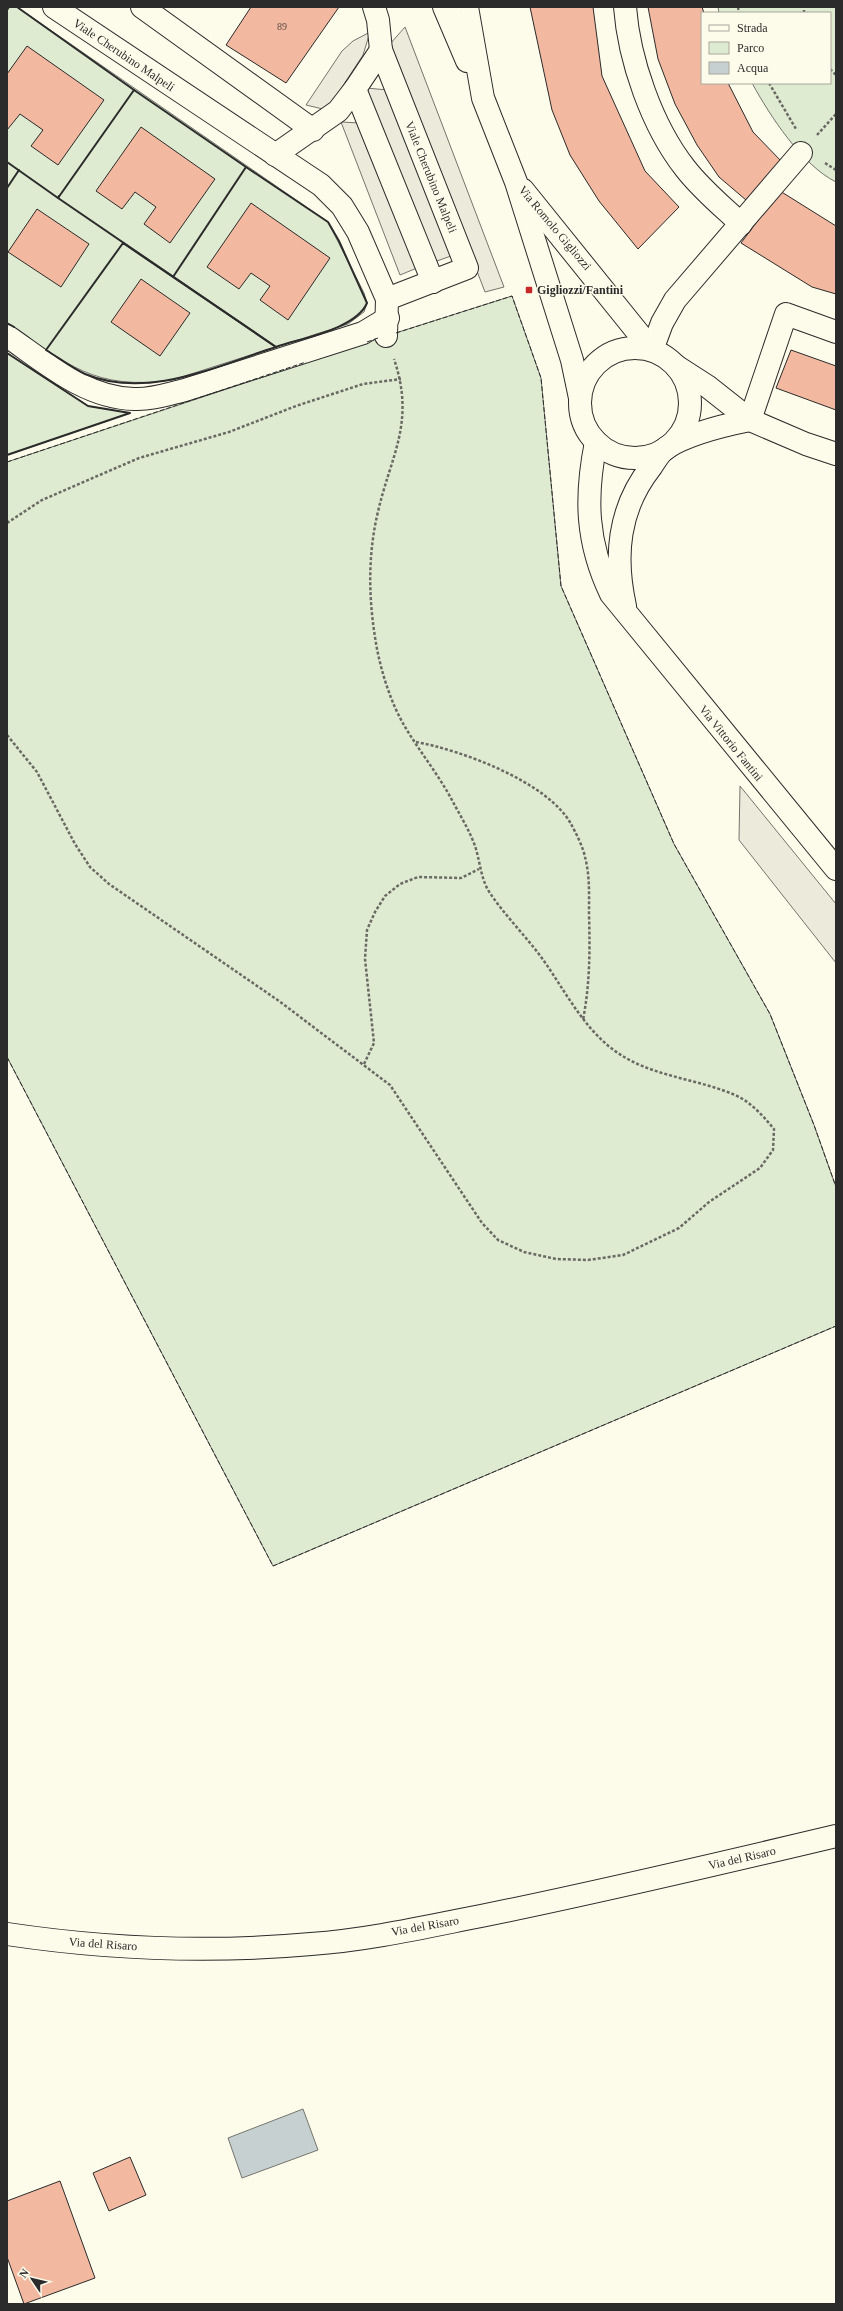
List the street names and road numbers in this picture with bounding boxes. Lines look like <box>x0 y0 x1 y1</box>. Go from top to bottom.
street label: Viale Cherubino Malpeli <box>71 16 178 95</box>
street label: Viale Cherubino Malpeli <box>402 119 460 236</box>
street label: Via Romolo Gigliozzi <box>516 183 595 274</box>
street label: Via Vittorio Fantini <box>696 702 766 784</box>
street label: Via del Risaro <box>707 1843 777 1873</box>
street label: Via del Risaro <box>390 1913 460 1939</box>
street label: Via del Risaro <box>68 1935 138 1953</box>

